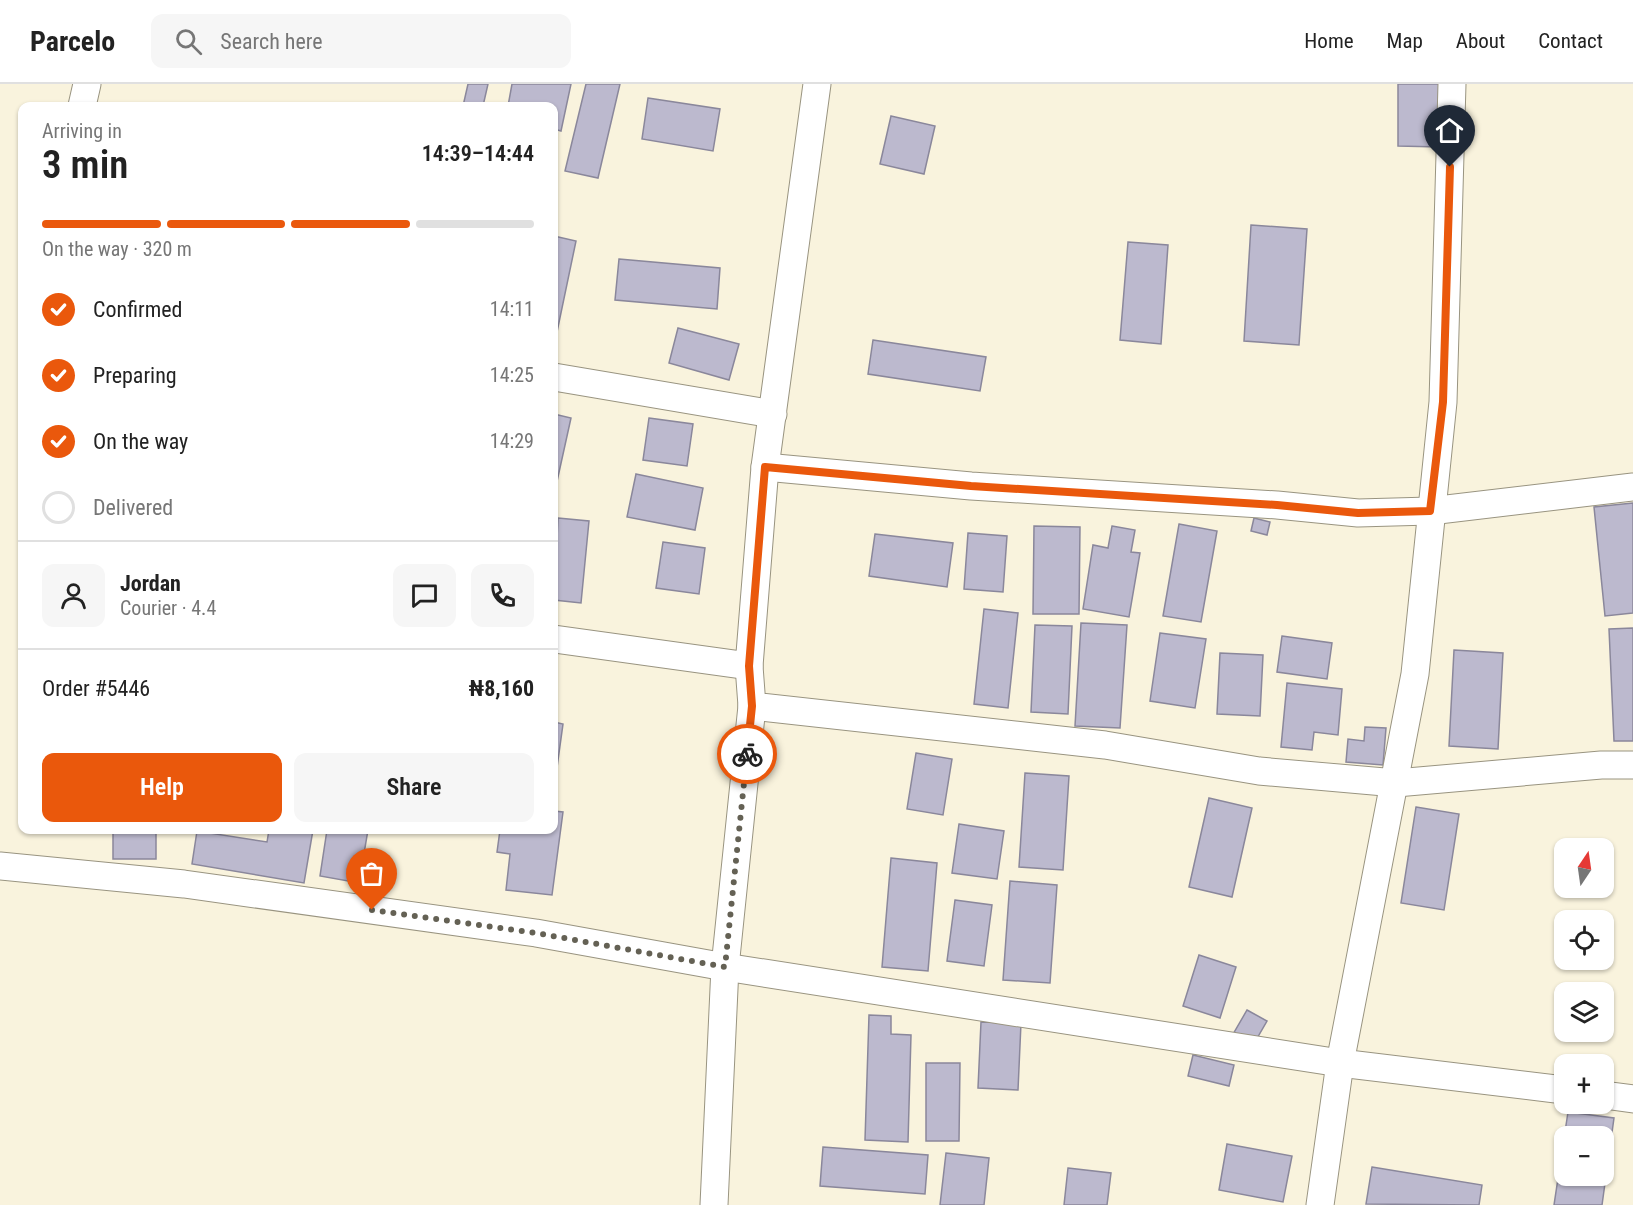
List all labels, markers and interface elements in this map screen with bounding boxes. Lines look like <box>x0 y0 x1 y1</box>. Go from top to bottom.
search box <box>151 14 571 68</box>
text: Parcelo <box>30 25 115 58</box>
icon: search <box>172 25 205 58</box>
text: Search here <box>220 29 323 54</box>
text: Home <box>1304 29 1354 53</box>
text: Map <box>1387 29 1423 53</box>
text: About <box>1456 29 1505 53</box>
text: Contact <box>1538 29 1603 53</box>
pin <box>1424 105 1475 167</box>
icon: home <box>1433 114 1466 147</box>
text: Arriving in <box>42 119 122 143</box>
text: 14:39–14:44 <box>422 141 534 166</box>
text: 3 min <box>42 142 128 188</box>
text: On the way · 320 m <box>42 237 192 261</box>
icon: check <box>42 293 75 326</box>
text: Confirmed <box>93 297 182 322</box>
text: 14:11 <box>490 297 534 321</box>
icon: check <box>42 359 75 392</box>
text: Preparing <box>93 363 177 388</box>
text: 14:25 <box>490 363 534 387</box>
icon: check <box>42 425 75 458</box>
text: On the way <box>93 429 188 454</box>
text: 14:29 <box>490 429 534 453</box>
text: Delivered <box>93 495 173 520</box>
button: person <box>42 564 105 627</box>
button: chat <box>393 564 456 627</box>
button: phone <box>471 564 534 627</box>
text: Jordan <box>120 571 181 596</box>
text: Courier · 4.4 <box>120 596 216 620</box>
text: Order #5446 <box>42 676 150 701</box>
text: ₦8,160 <box>468 676 534 701</box>
courier <box>717 724 777 784</box>
icon: bike <box>731 738 764 771</box>
button: Help <box>42 753 282 822</box>
button: Share <box>294 753 534 822</box>
north arrow <box>1554 838 1614 898</box>
map controls <box>1554 838 1614 1186</box>
pin <box>346 848 397 910</box>
icon: bag <box>355 857 388 890</box>
button: locate <box>1554 910 1614 970</box>
button: layers <box>1554 982 1614 1042</box>
button: + <box>1554 1054 1614 1114</box>
button: − <box>1554 1126 1614 1186</box>

